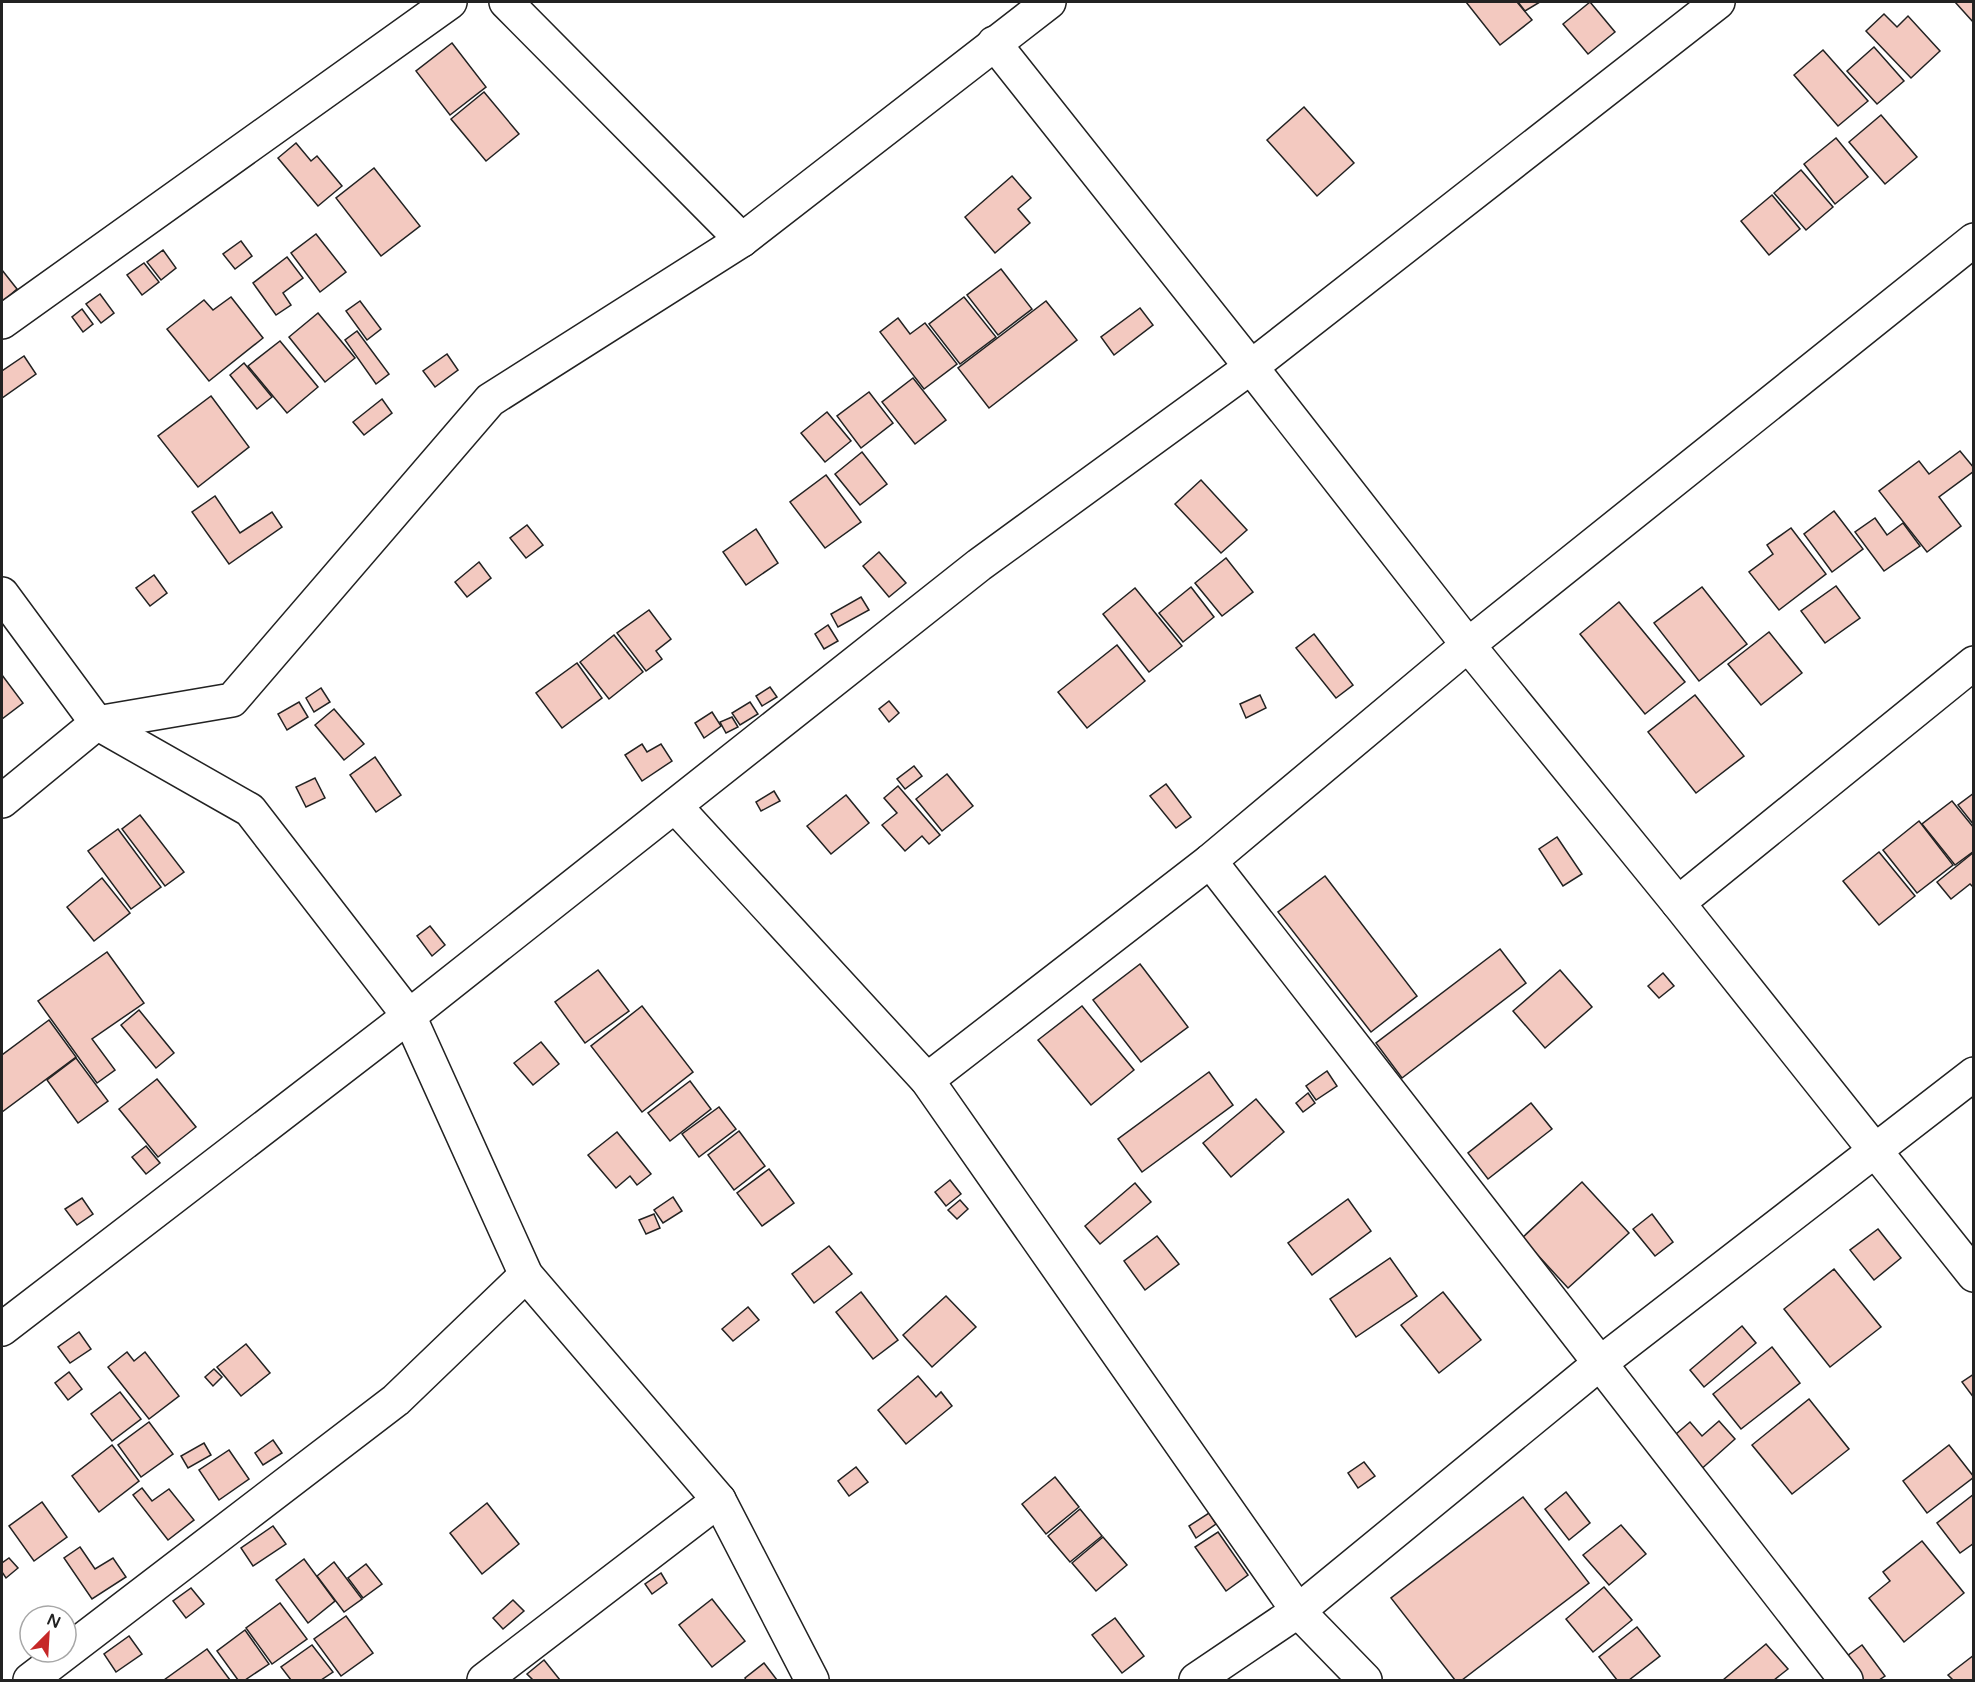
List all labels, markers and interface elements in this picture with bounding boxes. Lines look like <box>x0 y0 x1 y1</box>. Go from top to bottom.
north arrow <box>18 1604 78 1664</box>
text: N <box>44 1609 64 1633</box>

